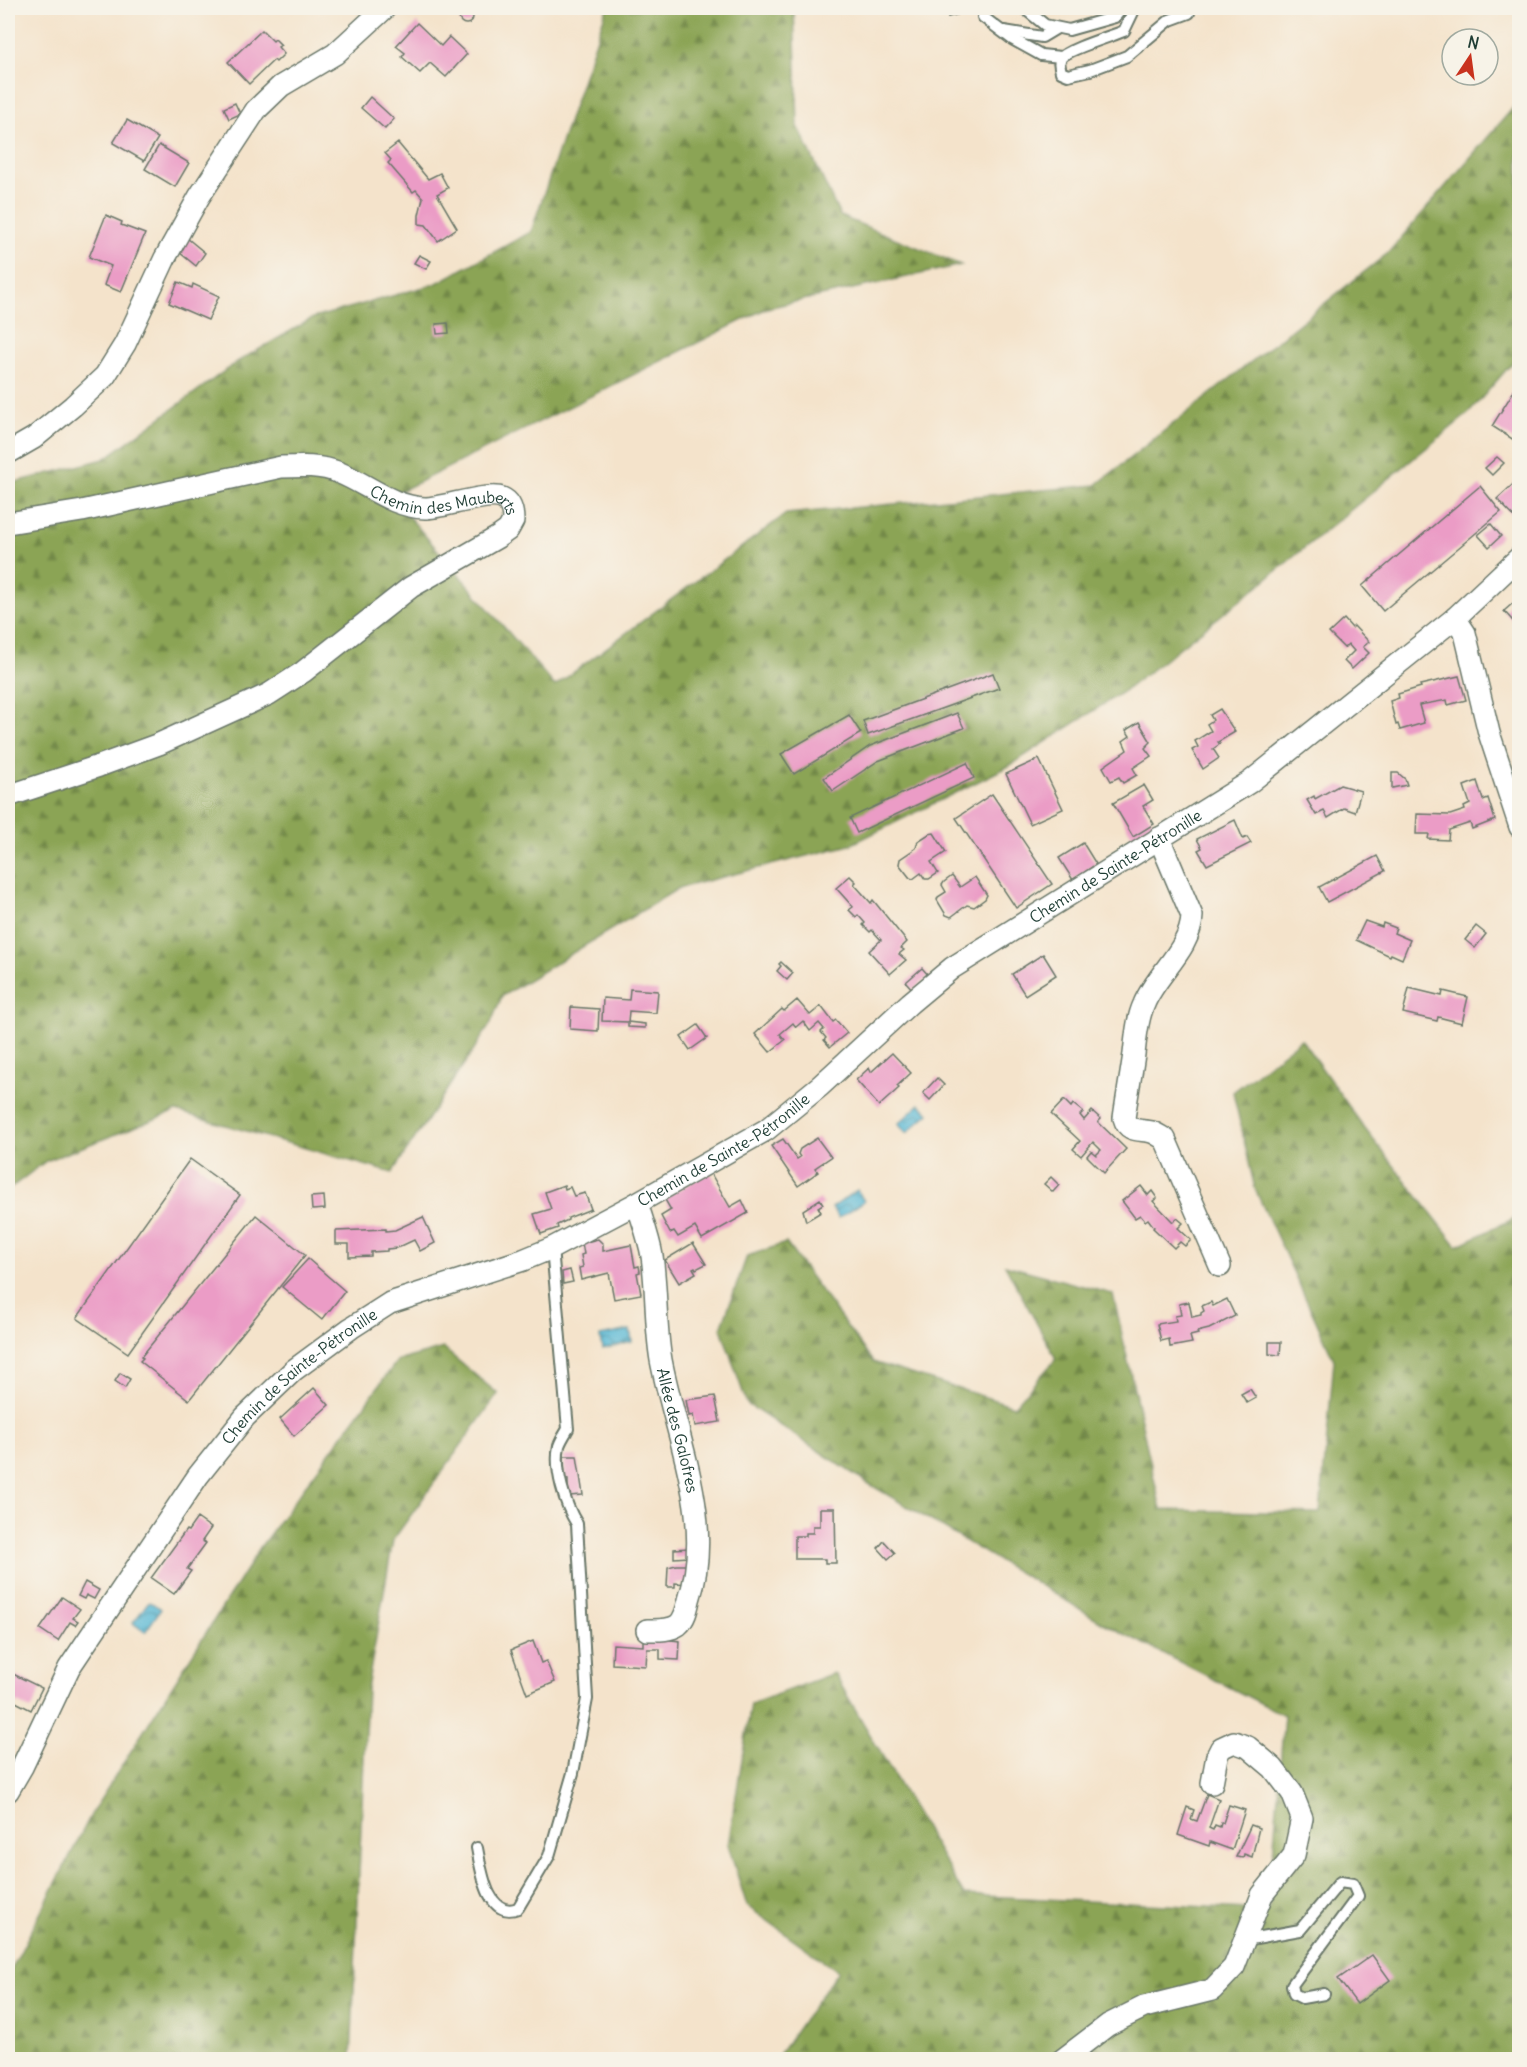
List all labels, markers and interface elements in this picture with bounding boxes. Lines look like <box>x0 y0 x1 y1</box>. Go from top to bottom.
north arrow <box>1440 27 1500 87</box>
text: N <box>1466 31 1481 53</box>
street label: Chemin des Mauberts <box>367 481 523 518</box>
street label: Chemin de Sainte-Pétronille <box>1025 805 1205 927</box>
street label: Chemin de Sainte-Pétronille <box>634 1089 813 1211</box>
street label: Chemin de Sainte-Pétronille <box>217 1304 381 1448</box>
street label: Allée des Galofres <box>653 1366 703 1495</box>

